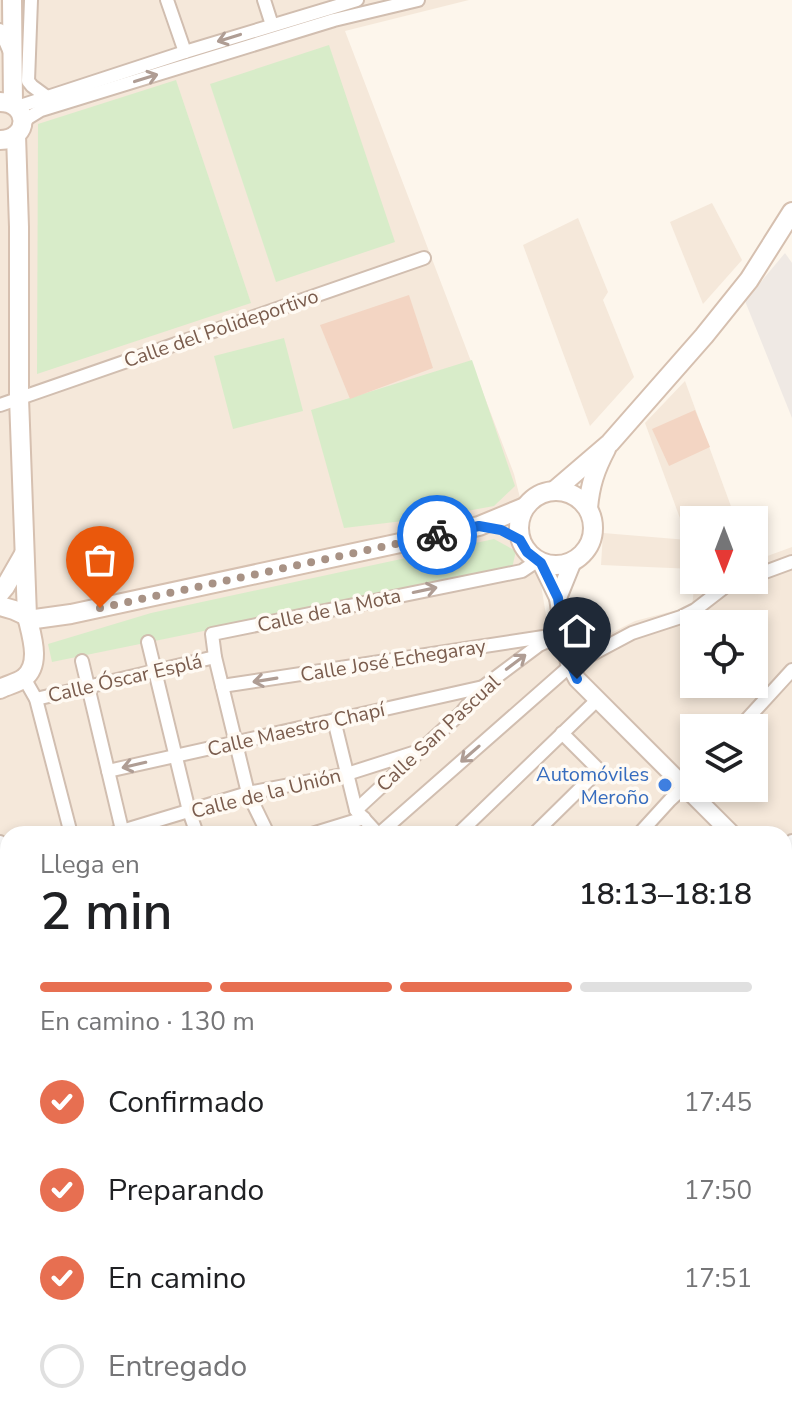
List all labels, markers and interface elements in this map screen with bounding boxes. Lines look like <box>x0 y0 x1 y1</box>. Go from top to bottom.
one-way arrow <box>216 31 242 46</box>
one-way arrow <box>132 70 158 85</box>
street label: Calle del Polideportivo <box>120 282 322 374</box>
courier <box>397 495 477 575</box>
north arrow <box>680 506 768 594</box>
map controls <box>680 506 768 802</box>
icon: bike <box>415 513 459 557</box>
pin <box>66 526 134 608</box>
icon: bag <box>78 538 122 582</box>
street label: Calle de la Mota <box>255 582 403 639</box>
one-way arrow <box>412 582 438 597</box>
pin <box>543 597 611 679</box>
icon: home <box>555 609 599 653</box>
button: locate <box>680 610 768 698</box>
street label: Calle José Echegaray <box>298 632 488 688</box>
street label: Calle Óscar Esplá <box>45 648 205 709</box>
one-way arrow <box>505 654 526 671</box>
street label: Calle San Pascual <box>371 669 506 798</box>
one-way arrow <box>253 673 278 688</box>
street label: Calle Maestro Chapí <box>205 696 389 763</box>
button: layers <box>680 714 768 802</box>
one-way arrow <box>460 745 480 763</box>
one-way arrow <box>121 758 147 773</box>
place label: Automóviles Meroño <box>536 761 649 811</box>
street label: Calle de la Unión <box>188 762 344 825</box>
marker: Automóviles Meroño <box>656 776 674 794</box>
text: Llega en <box>40 847 140 882</box>
text: 18:13–18:18 <box>579 874 752 915</box>
text: 2 min <box>40 876 173 947</box>
text: En camino · 130 m <box>40 1004 255 1039</box>
icon: check <box>40 1080 84 1124</box>
text: Confirmado <box>108 1082 264 1123</box>
text: 17:45 <box>684 1085 752 1120</box>
icon: check <box>40 1168 84 1212</box>
text: Preparando <box>108 1170 264 1211</box>
text: 17:50 <box>684 1173 752 1208</box>
icon: check <box>40 1256 84 1300</box>
text: En camino <box>108 1258 246 1299</box>
text: 17:51 <box>684 1261 752 1296</box>
text: Entregado <box>108 1346 247 1387</box>

